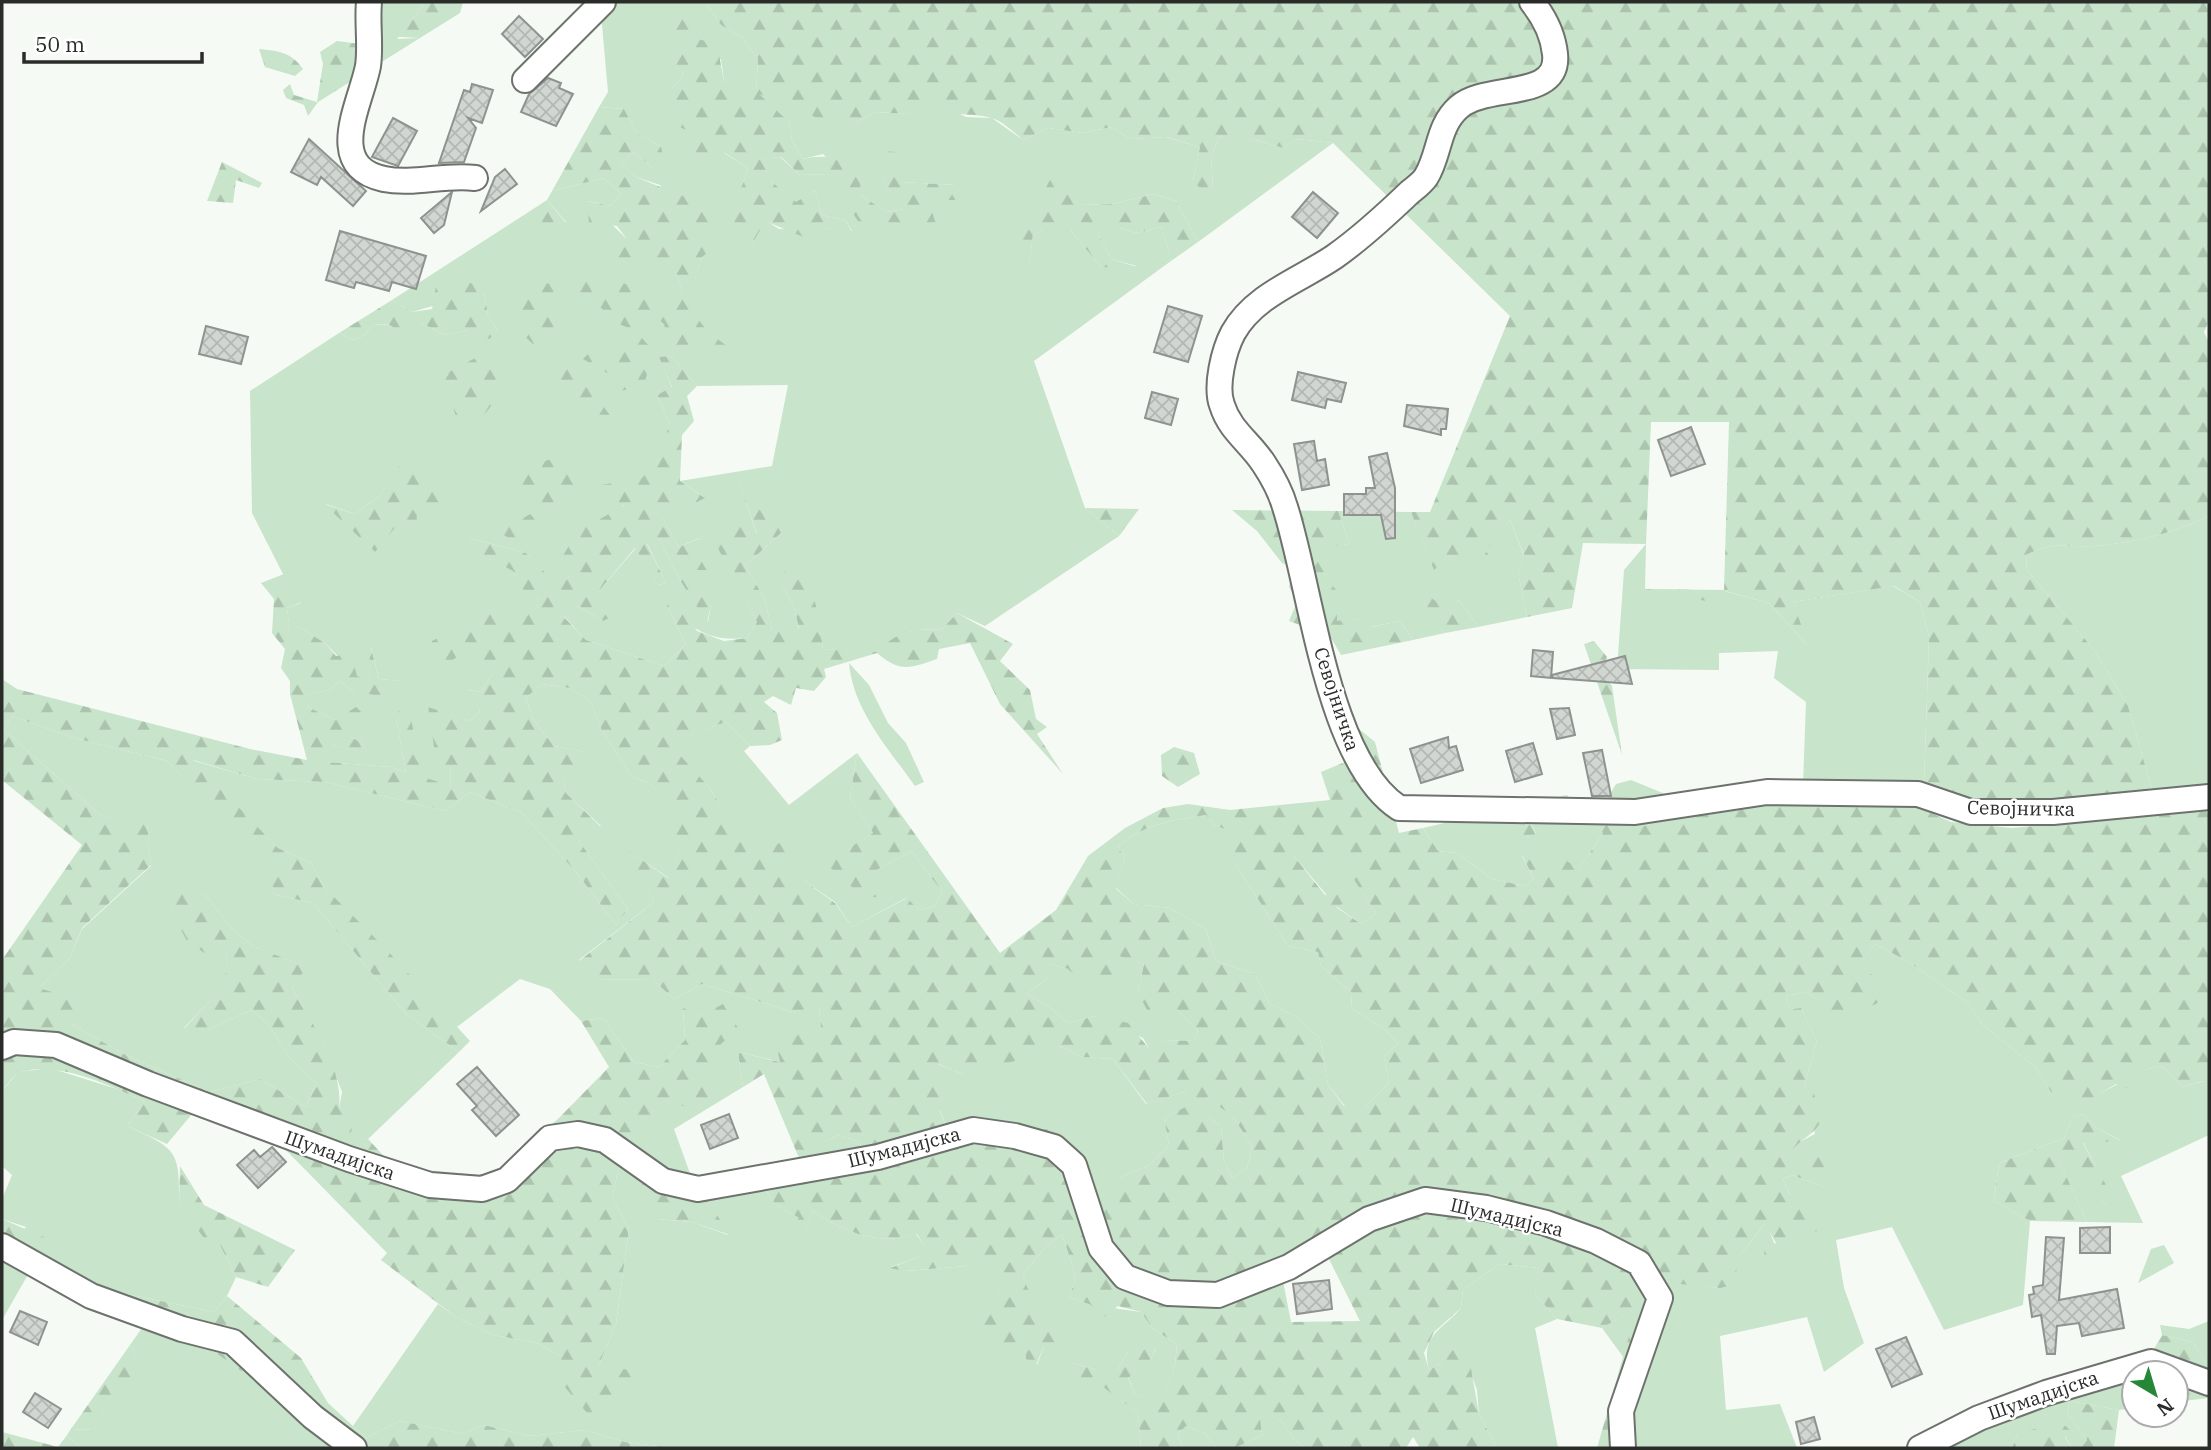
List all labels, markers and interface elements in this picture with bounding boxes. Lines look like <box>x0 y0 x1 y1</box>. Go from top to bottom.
scale bar <box>24 21 203 65</box>
text: 50 m <box>35 30 85 58</box>
street label: Севојничка <box>1309 644 1365 754</box>
street label: Севојничка <box>1967 795 2075 821</box>
street label: Шумадијска <box>845 1121 963 1173</box>
street label: Шумадијска <box>282 1125 398 1185</box>
street label: Шумадијска <box>1448 1192 1566 1242</box>
north arrow <box>2120 1359 2190 1429</box>
street label: Шумадијска <box>1985 1365 2101 1425</box>
text: N <box>2152 1393 2179 1421</box>

